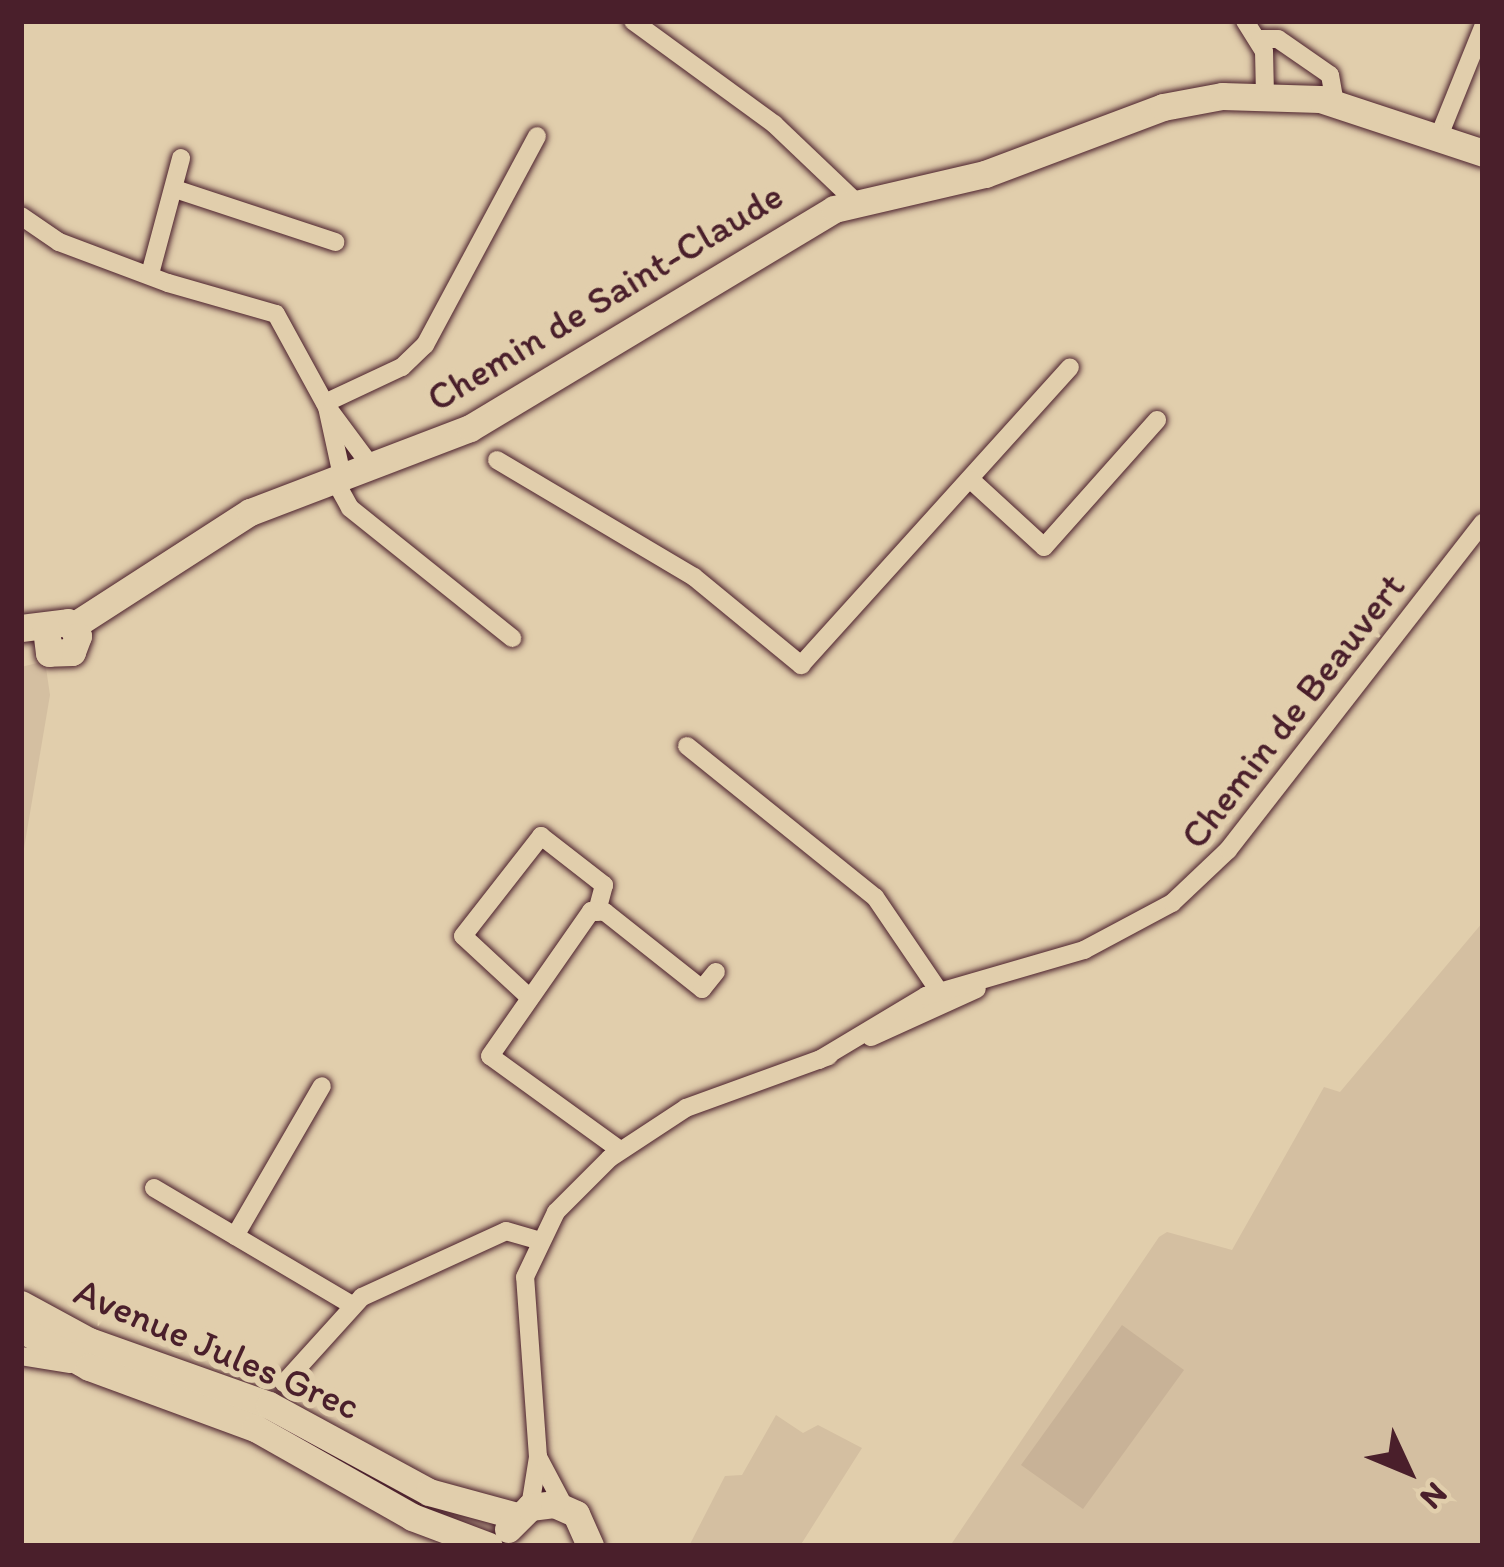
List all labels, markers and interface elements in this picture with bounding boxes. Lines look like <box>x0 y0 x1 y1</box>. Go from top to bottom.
street label: Chemin de Saint-Claude <box>418 172 792 422</box>
street label: Chemin de Beauvert <box>1171 564 1415 858</box>
street label: Avenue Jules Grec <box>67 1268 367 1430</box>
north arrow <box>1348 1411 1468 1531</box>
text: N <box>1412 1475 1456 1518</box>

